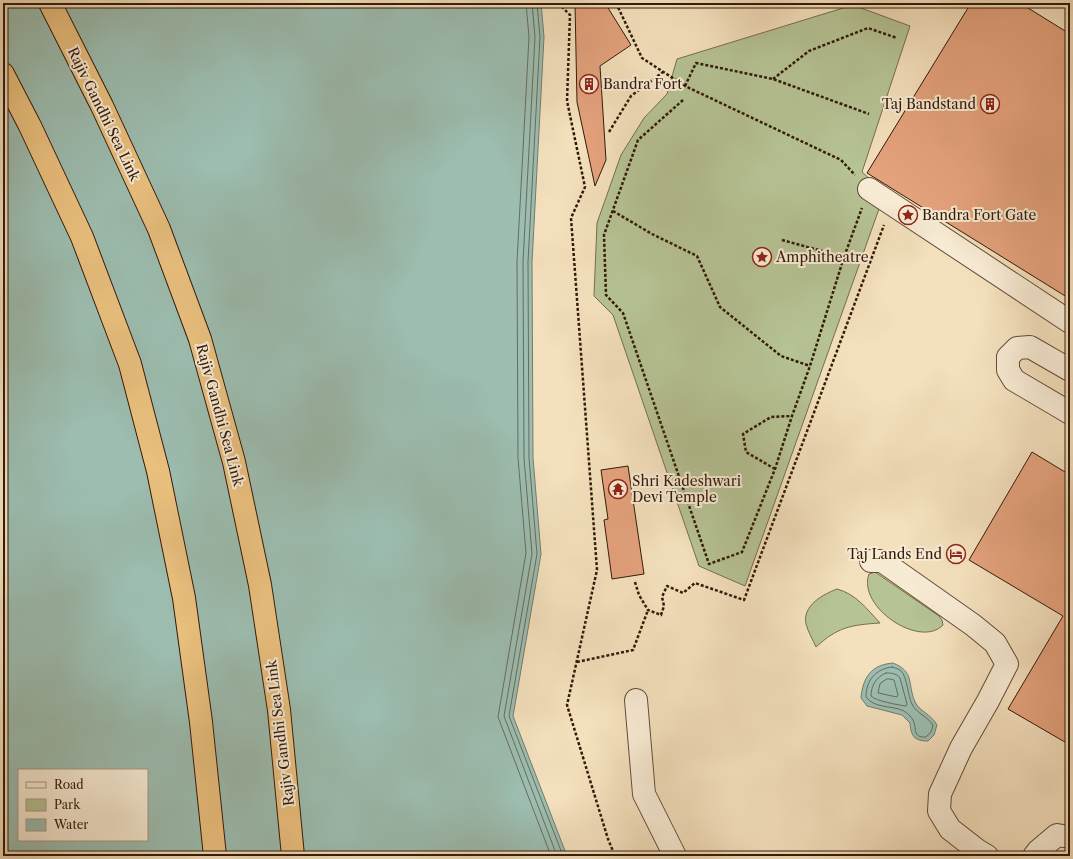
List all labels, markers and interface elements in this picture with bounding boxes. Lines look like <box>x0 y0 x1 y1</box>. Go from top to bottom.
street label: Rajiv Gandhi Sea Link <box>64 44 145 185</box>
building icon: Bandra Fort <box>578 73 600 95</box>
place label: Bandra Fort <box>603 75 682 93</box>
building icon: Taj Bandstand <box>979 93 1001 115</box>
place label: Taj Bandstand <box>882 95 976 113</box>
place icon: Bandra Fort Gate <box>897 204 919 226</box>
place label: Bandra Fort Gate <box>922 206 1037 224</box>
place icon: Amphitheatre <box>751 246 773 268</box>
place label: Amphitheatre <box>775 248 869 266</box>
street label: Rajiv Gandhi Sea Link <box>192 342 248 489</box>
place label: Shri Kadeshwari Devi Temple <box>632 472 741 506</box>
temple icon: Shri Kadeshwari Devi Temple <box>607 478 629 500</box>
hotel icon: Taj Lands End <box>945 543 967 565</box>
place label: Taj Lands End <box>847 545 942 563</box>
street label: Rajiv Gandhi Sea Link <box>262 658 298 807</box>
legend <box>18 769 148 841</box>
text: Road <box>54 777 84 792</box>
text: Park <box>54 797 81 812</box>
text: Water <box>53 817 88 832</box>

